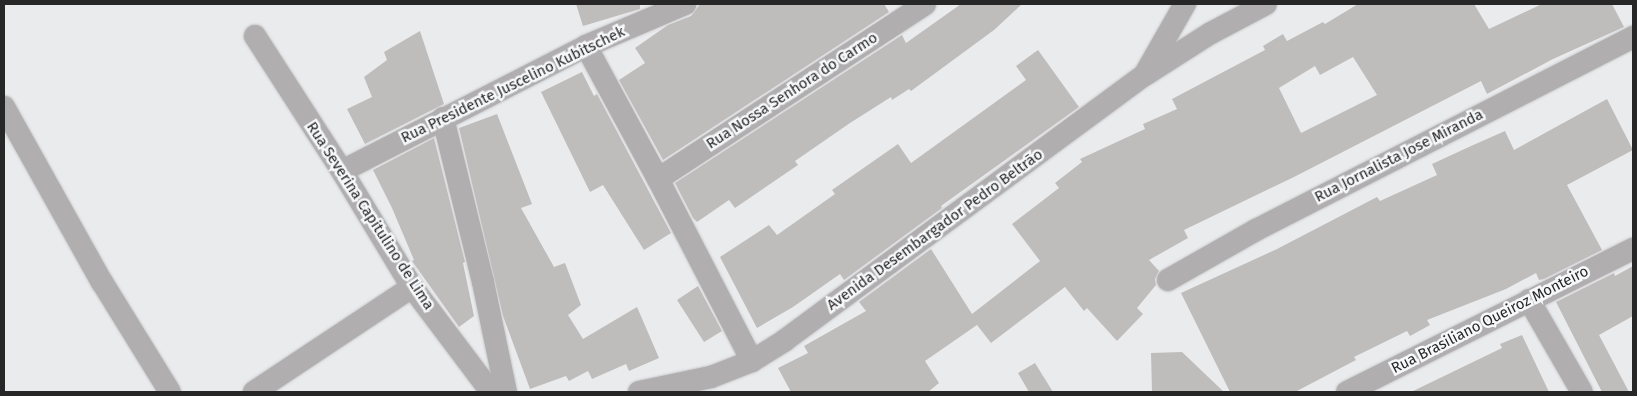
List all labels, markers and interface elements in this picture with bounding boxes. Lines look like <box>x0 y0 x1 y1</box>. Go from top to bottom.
street label: Rua Presidente Juscelino Kubitschek <box>398 23 628 147</box>
street label: Rua Nossa Senhora do Carmo <box>703 29 881 153</box>
street label: Rua Jornalista Jose Miranda <box>1312 106 1486 206</box>
street label: Rua Severina Capitulino de Lima <box>302 119 438 313</box>
street label: Avenida Desembargador Pedro Beltrão <box>824 146 1046 314</box>
street label: Rua Brasiliano Queiroz Monteiro <box>1388 262 1592 378</box>

